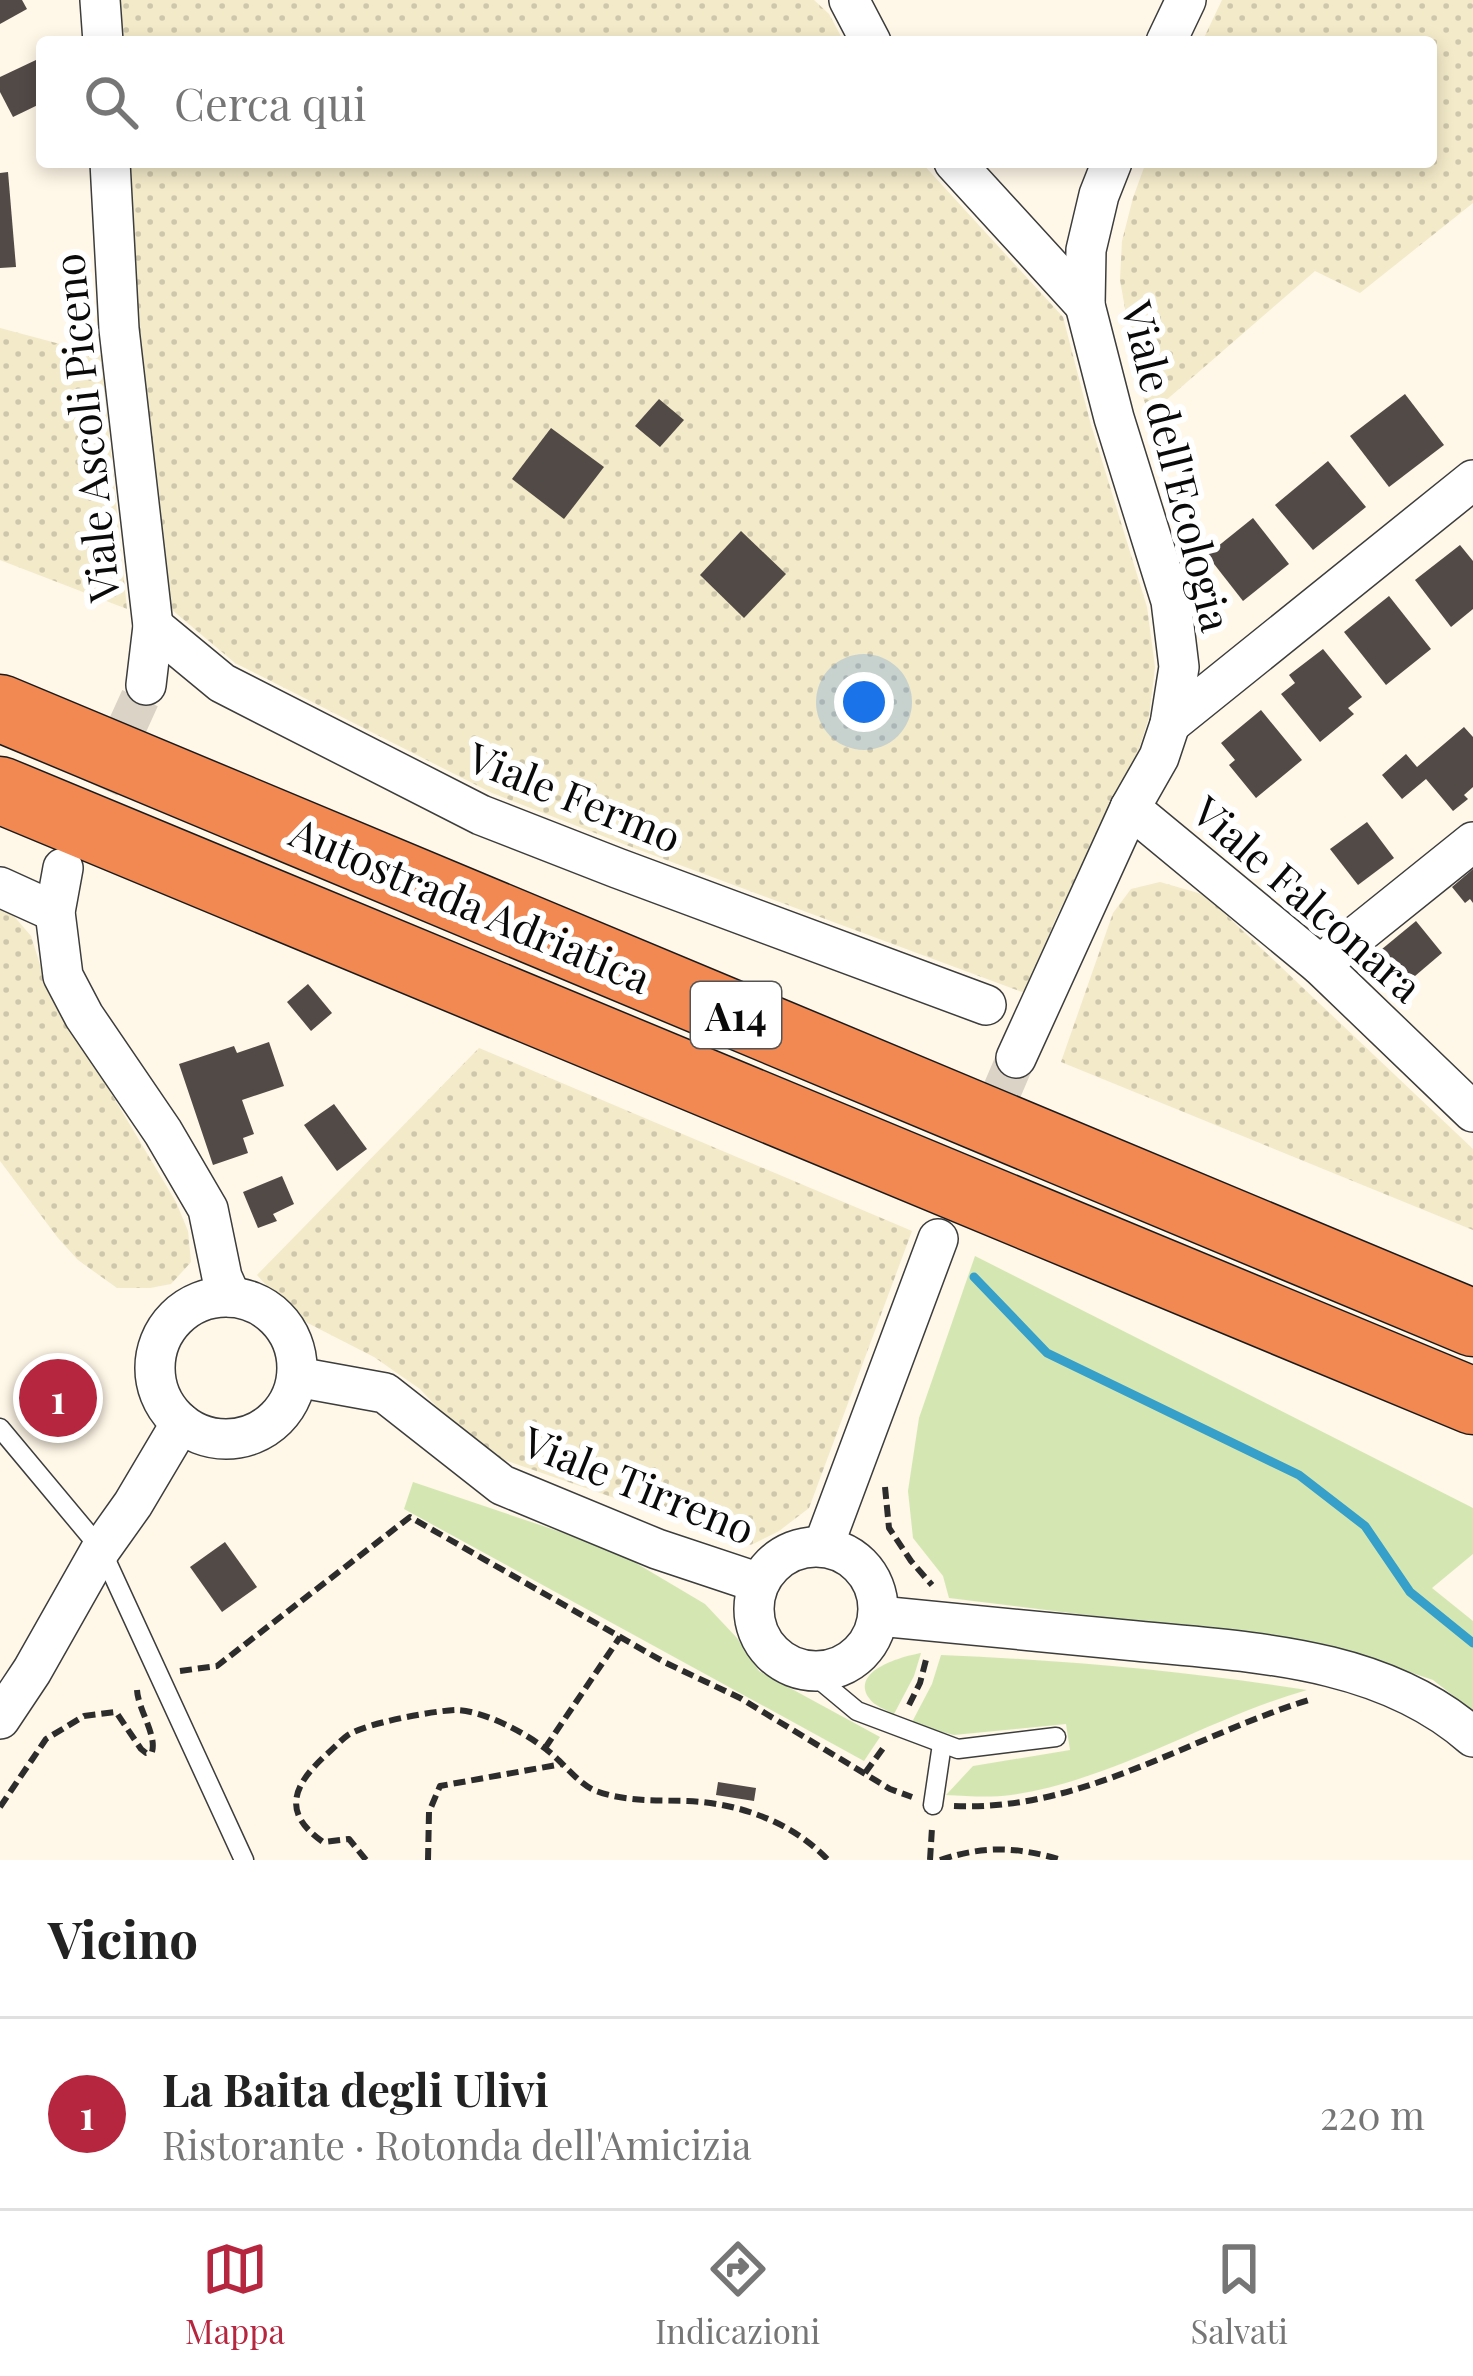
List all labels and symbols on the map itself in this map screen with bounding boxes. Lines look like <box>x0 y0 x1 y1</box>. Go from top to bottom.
street label: Viale Ascoli Piceno <box>39 251 131 606</box>
street label: Viale dell'Ecologia <box>1110 294 1246 637</box>
your location <box>834 672 894 732</box>
street label: Viale Fermo <box>459 728 690 864</box>
street label: Viale Falconara <box>1181 782 1435 1013</box>
street label: Autostrada Adriatica <box>282 802 660 1005</box>
road number: A14 <box>691 982 781 1048</box>
pin: 1 <box>19 1353 97 1443</box>
street label: Viale Tirreno <box>514 1412 763 1556</box>

